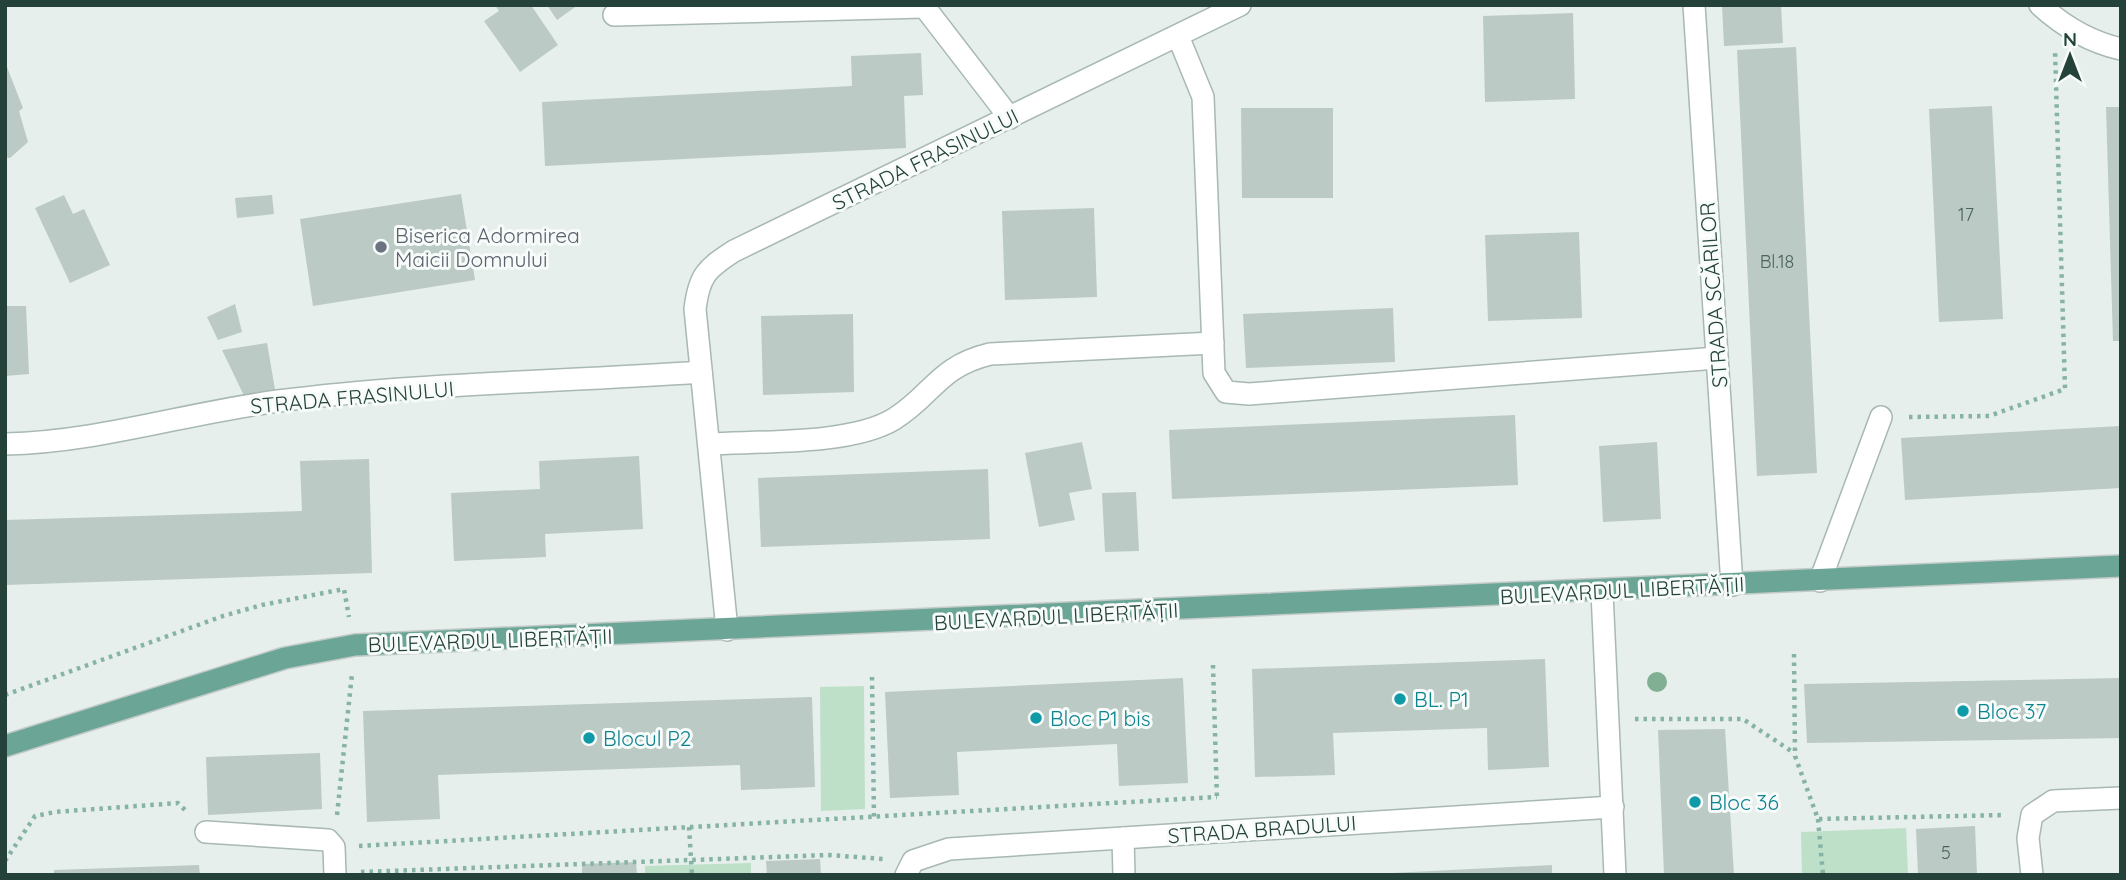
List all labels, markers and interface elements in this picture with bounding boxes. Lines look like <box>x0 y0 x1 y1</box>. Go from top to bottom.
north arrow <box>2035 21 2105 91</box>
text: N <box>2063 27 2077 51</box>
street label: STRADA FRASINULUI <box>827 103 1023 215</box>
street label: STRADA SCĂRILOR <box>1694 201 1732 389</box>
house number: 17 <box>1958 203 1974 226</box>
place label: Biserica Adormirea Maicii Domnului <box>395 222 580 272</box>
marker: Biserica Adormirea Maicii Domnului <box>373 239 389 255</box>
house number: Bl.18 <box>1760 250 1794 273</box>
street label: STRADA FRASINULUI <box>249 375 455 419</box>
street label: BULEVARDUL LIBERTĂȚII <box>1499 571 1745 609</box>
street label: BULEVARDUL LIBERTĂȚII <box>933 597 1179 635</box>
street label: BULEVARDUL LIBERTĂȚII <box>367 623 613 657</box>
place label: BL. P1 <box>1414 686 1469 712</box>
marker: BL. P1 <box>1392 691 1408 707</box>
place label: Bloc 37 <box>1977 698 2047 724</box>
marker: Bloc 37 <box>1955 703 1971 719</box>
place label: Bloc P1 bis <box>1050 705 1151 731</box>
marker: Bloc P1 bis <box>1028 710 1044 726</box>
place label: Blocul P2 <box>603 725 691 751</box>
marker: Blocul P2 <box>581 730 597 746</box>
place label: Bloc 36 <box>1709 789 1779 815</box>
marker: Bloc 36 <box>1687 794 1703 810</box>
street label: STRADA BRADULUI <box>1167 809 1357 849</box>
house number: 5 <box>1941 841 1951 864</box>

